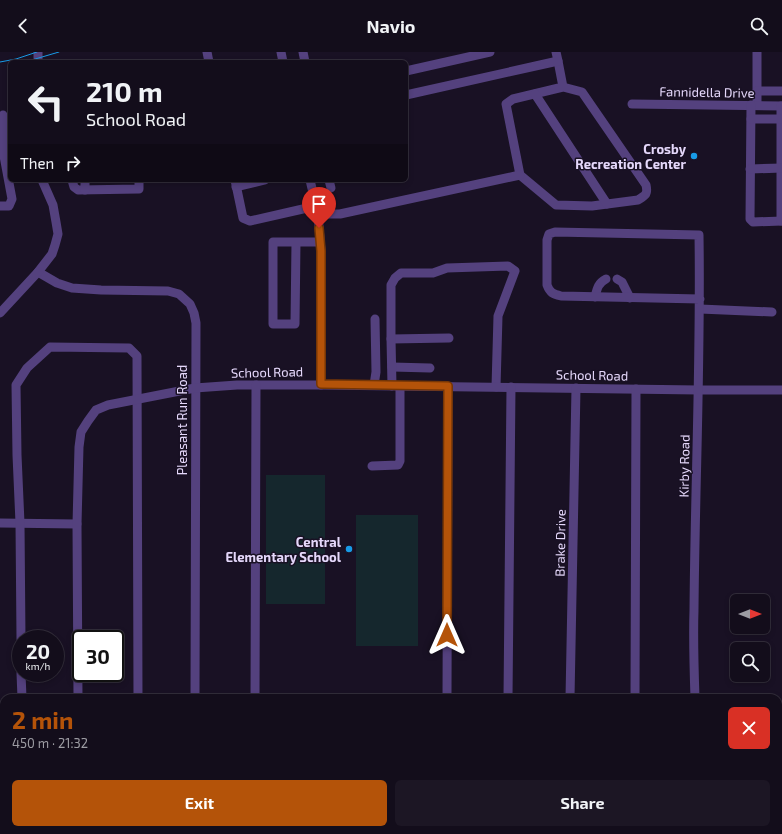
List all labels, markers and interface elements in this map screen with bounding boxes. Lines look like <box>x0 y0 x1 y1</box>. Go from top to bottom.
icon: back <box>12 15 34 37</box>
text: Navio <box>367 15 415 37</box>
icon: search <box>748 15 770 37</box>
text: 210 m <box>86 74 163 108</box>
icon: left <box>20 76 72 128</box>
street label: Fannidella Drive <box>659 83 755 101</box>
text: School Road <box>86 108 186 130</box>
place label: Crosby Recreation Center <box>575 141 687 172</box>
marker: Crosby Recreation Center <box>689 151 699 161</box>
icon: right <box>62 152 84 174</box>
text: Then <box>20 154 54 172</box>
pin <box>302 187 336 228</box>
icon: arrive <box>308 193 330 215</box>
street label: School Road <box>231 363 303 381</box>
street label: Pleasant Run Road <box>174 365 190 475</box>
street label: School Road <box>556 366 628 384</box>
street label: Kirby Road <box>675 434 693 498</box>
street label: Brake Drive <box>551 509 569 577</box>
place label: Central Elementary School <box>225 534 342 565</box>
marker: Central Elementary School <box>344 544 354 554</box>
north arrow <box>730 594 770 634</box>
map controls <box>730 594 770 682</box>
position arrow <box>426 614 468 656</box>
speed limit sign: 30 <box>72 630 124 682</box>
text: 20 <box>26 639 50 663</box>
button: search <box>730 642 770 682</box>
text: km/h <box>26 660 50 672</box>
text: 2 min <box>12 705 73 734</box>
button: close <box>728 707 770 749</box>
text: 450 m · 21:32 <box>12 735 88 751</box>
button: Exit <box>12 780 387 826</box>
button: Share <box>395 780 770 826</box>

